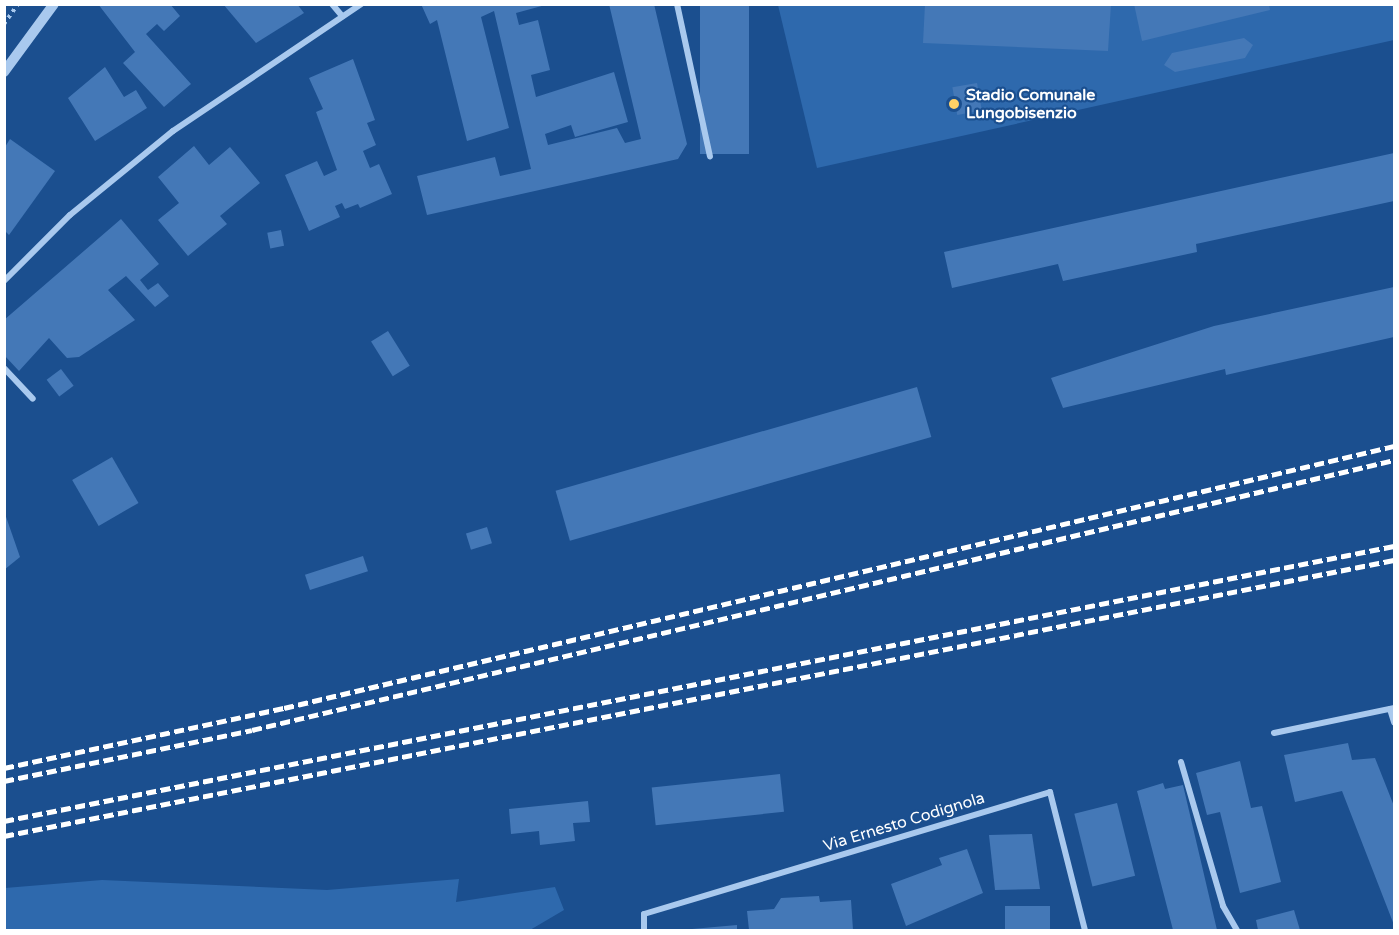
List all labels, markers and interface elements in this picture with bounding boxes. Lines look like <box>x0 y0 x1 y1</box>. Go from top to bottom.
place label: Stadio Comunale Lungobisenzio <box>966 85 1095 123</box>
marker: Stadio Comunale Lungobisenzio <box>947 97 961 111</box>
street label: Via Ernesto Codignola <box>821 788 987 856</box>

